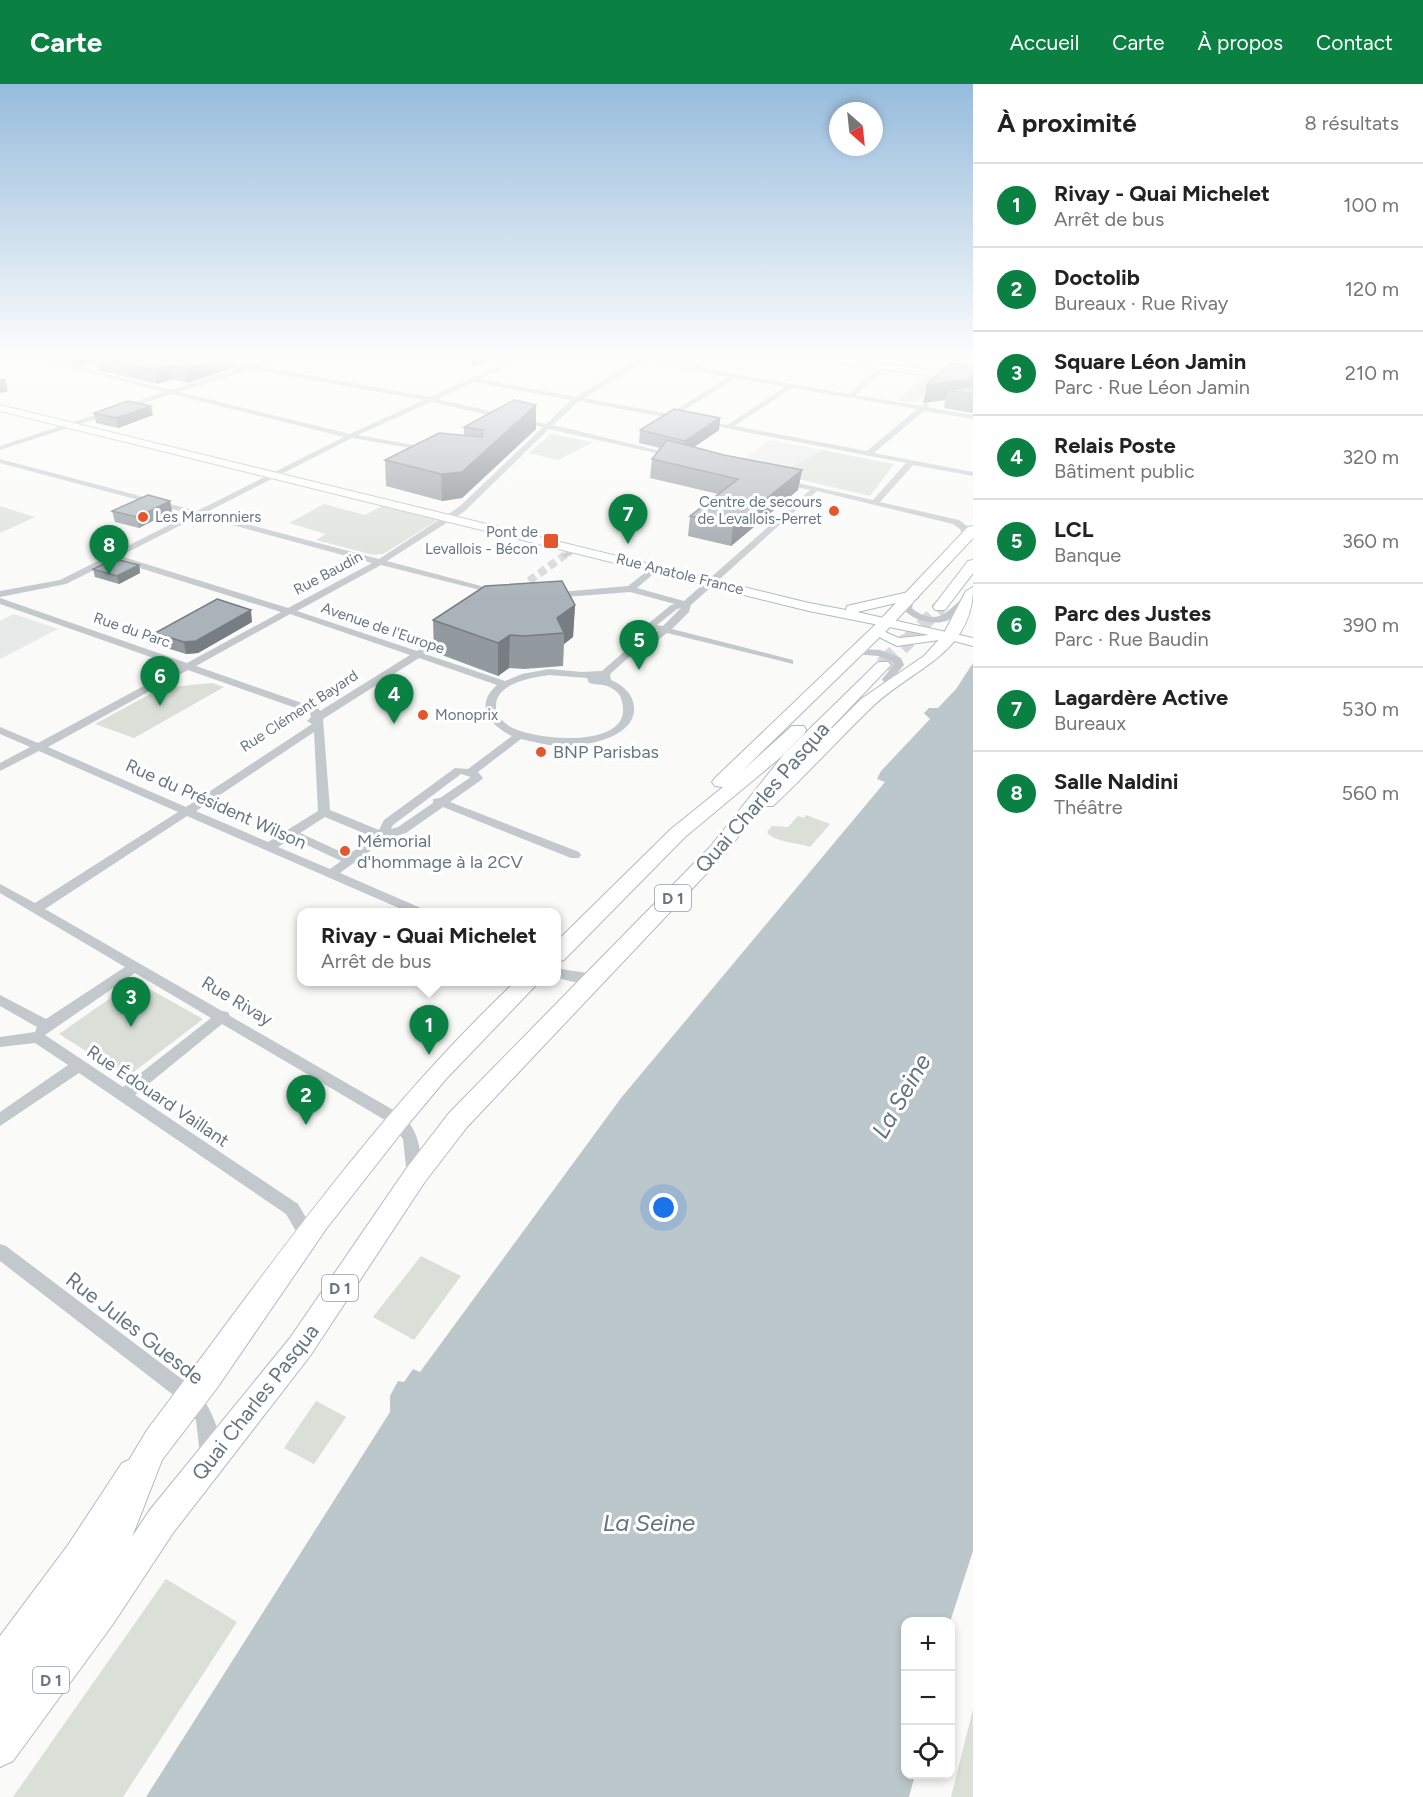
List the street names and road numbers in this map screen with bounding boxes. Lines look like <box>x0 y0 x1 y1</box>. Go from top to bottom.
street label: Rue Baudin <box>290 547 366 599</box>
street label: Rue Anatole France <box>614 549 746 599</box>
street label: Avenue de l'Europe <box>319 598 447 658</box>
street label: Rue du Parc <box>91 608 173 652</box>
street label: Rue Clément Bayard <box>237 666 361 756</box>
street label: Quai Charles Pasqua <box>690 716 834 878</box>
street label: Rue du Président Wilson <box>122 754 310 854</box>
road number: D 1 <box>655 885 691 911</box>
street label: Rue Rivay <box>198 971 277 1031</box>
street label: Rue Édouard Vaillant <box>83 1040 233 1152</box>
street label: Rue Jules Guesde <box>61 1266 209 1390</box>
road number: D 1 <box>322 1275 358 1301</box>
street label: Quai Charles Pasqua <box>186 1319 324 1485</box>
road number: D 1 <box>33 1667 69 1693</box>

